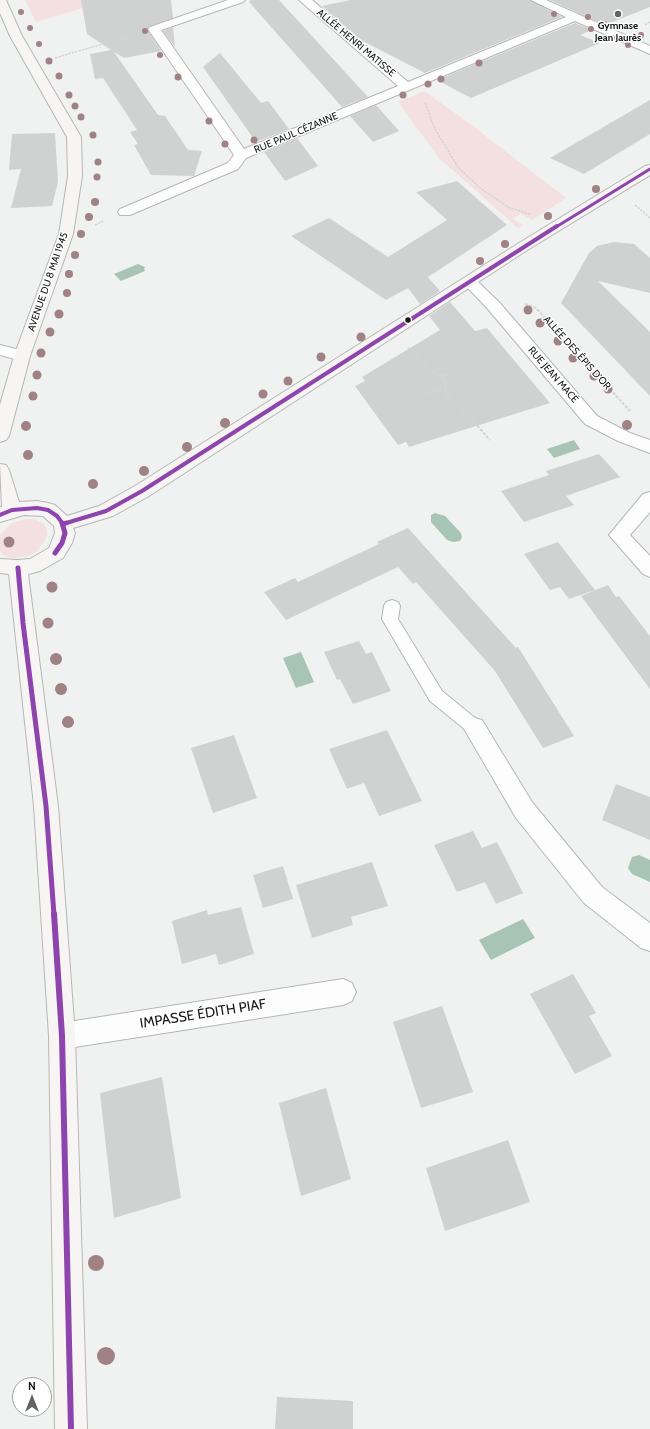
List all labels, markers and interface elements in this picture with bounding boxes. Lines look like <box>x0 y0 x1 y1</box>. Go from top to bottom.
street label: ALLÉE HENRI MATISSE <box>314 7 398 79</box>
marker: Gymnase Jean Jaurès <box>613 9 623 19</box>
place label: Gymnase Jean Jaurès <box>595 20 641 44</box>
street label: RUE PAUL CÉZANNE <box>252 110 340 156</box>
street label: AVENUE DU 8 MAI 1945 <box>25 231 71 333</box>
street label: ALLÉE DES ÉPIS D'OR <box>541 314 613 392</box>
unlabelled marker <box>403 315 413 325</box>
street label: RUE JEAN MACÉ <box>525 344 581 406</box>
street label: IMPASSE ÉDITH PIAF <box>139 996 267 1032</box>
north arrow <box>12 1377 52 1417</box>
text: N <box>28 1379 36 1393</box>

